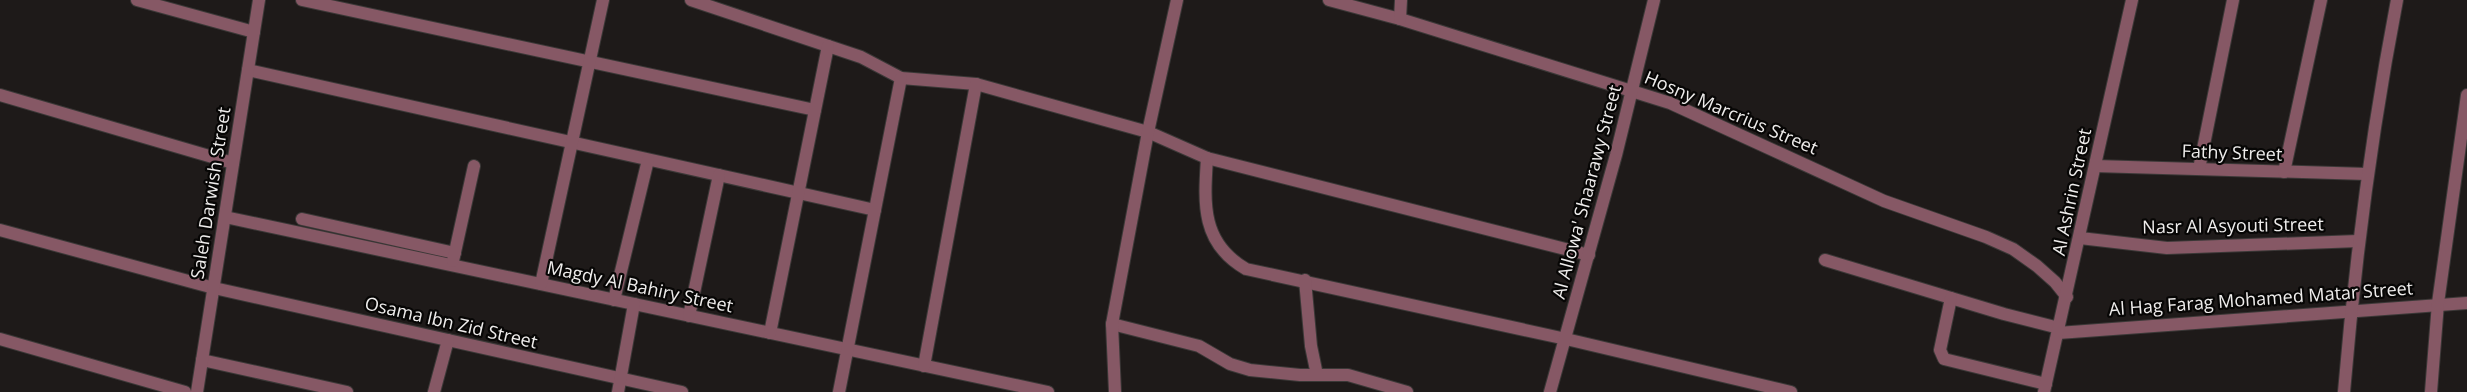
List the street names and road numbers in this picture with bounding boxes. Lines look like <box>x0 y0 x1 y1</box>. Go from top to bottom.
street label: Hosny Marcrius Street <box>1641 65 1822 159</box>
street label: Al Allowa' Shaarawy Street <box>1546 82 1626 301</box>
street label: Saleh Darwish Street <box>185 105 235 281</box>
street label: Al Ashrin Street <box>2046 126 2096 258</box>
street label: Fathy Street <box>2181 138 2283 166</box>
street label: Nasr Al Asyouti Street <box>2142 211 2324 239</box>
street label: Magdy Al Bahiry Street <box>545 255 736 317</box>
street label: Al Hag Farag Mohamed Matar Street <box>2108 275 2414 321</box>
street label: Osama Ibn Zid Street <box>363 290 540 354</box>

